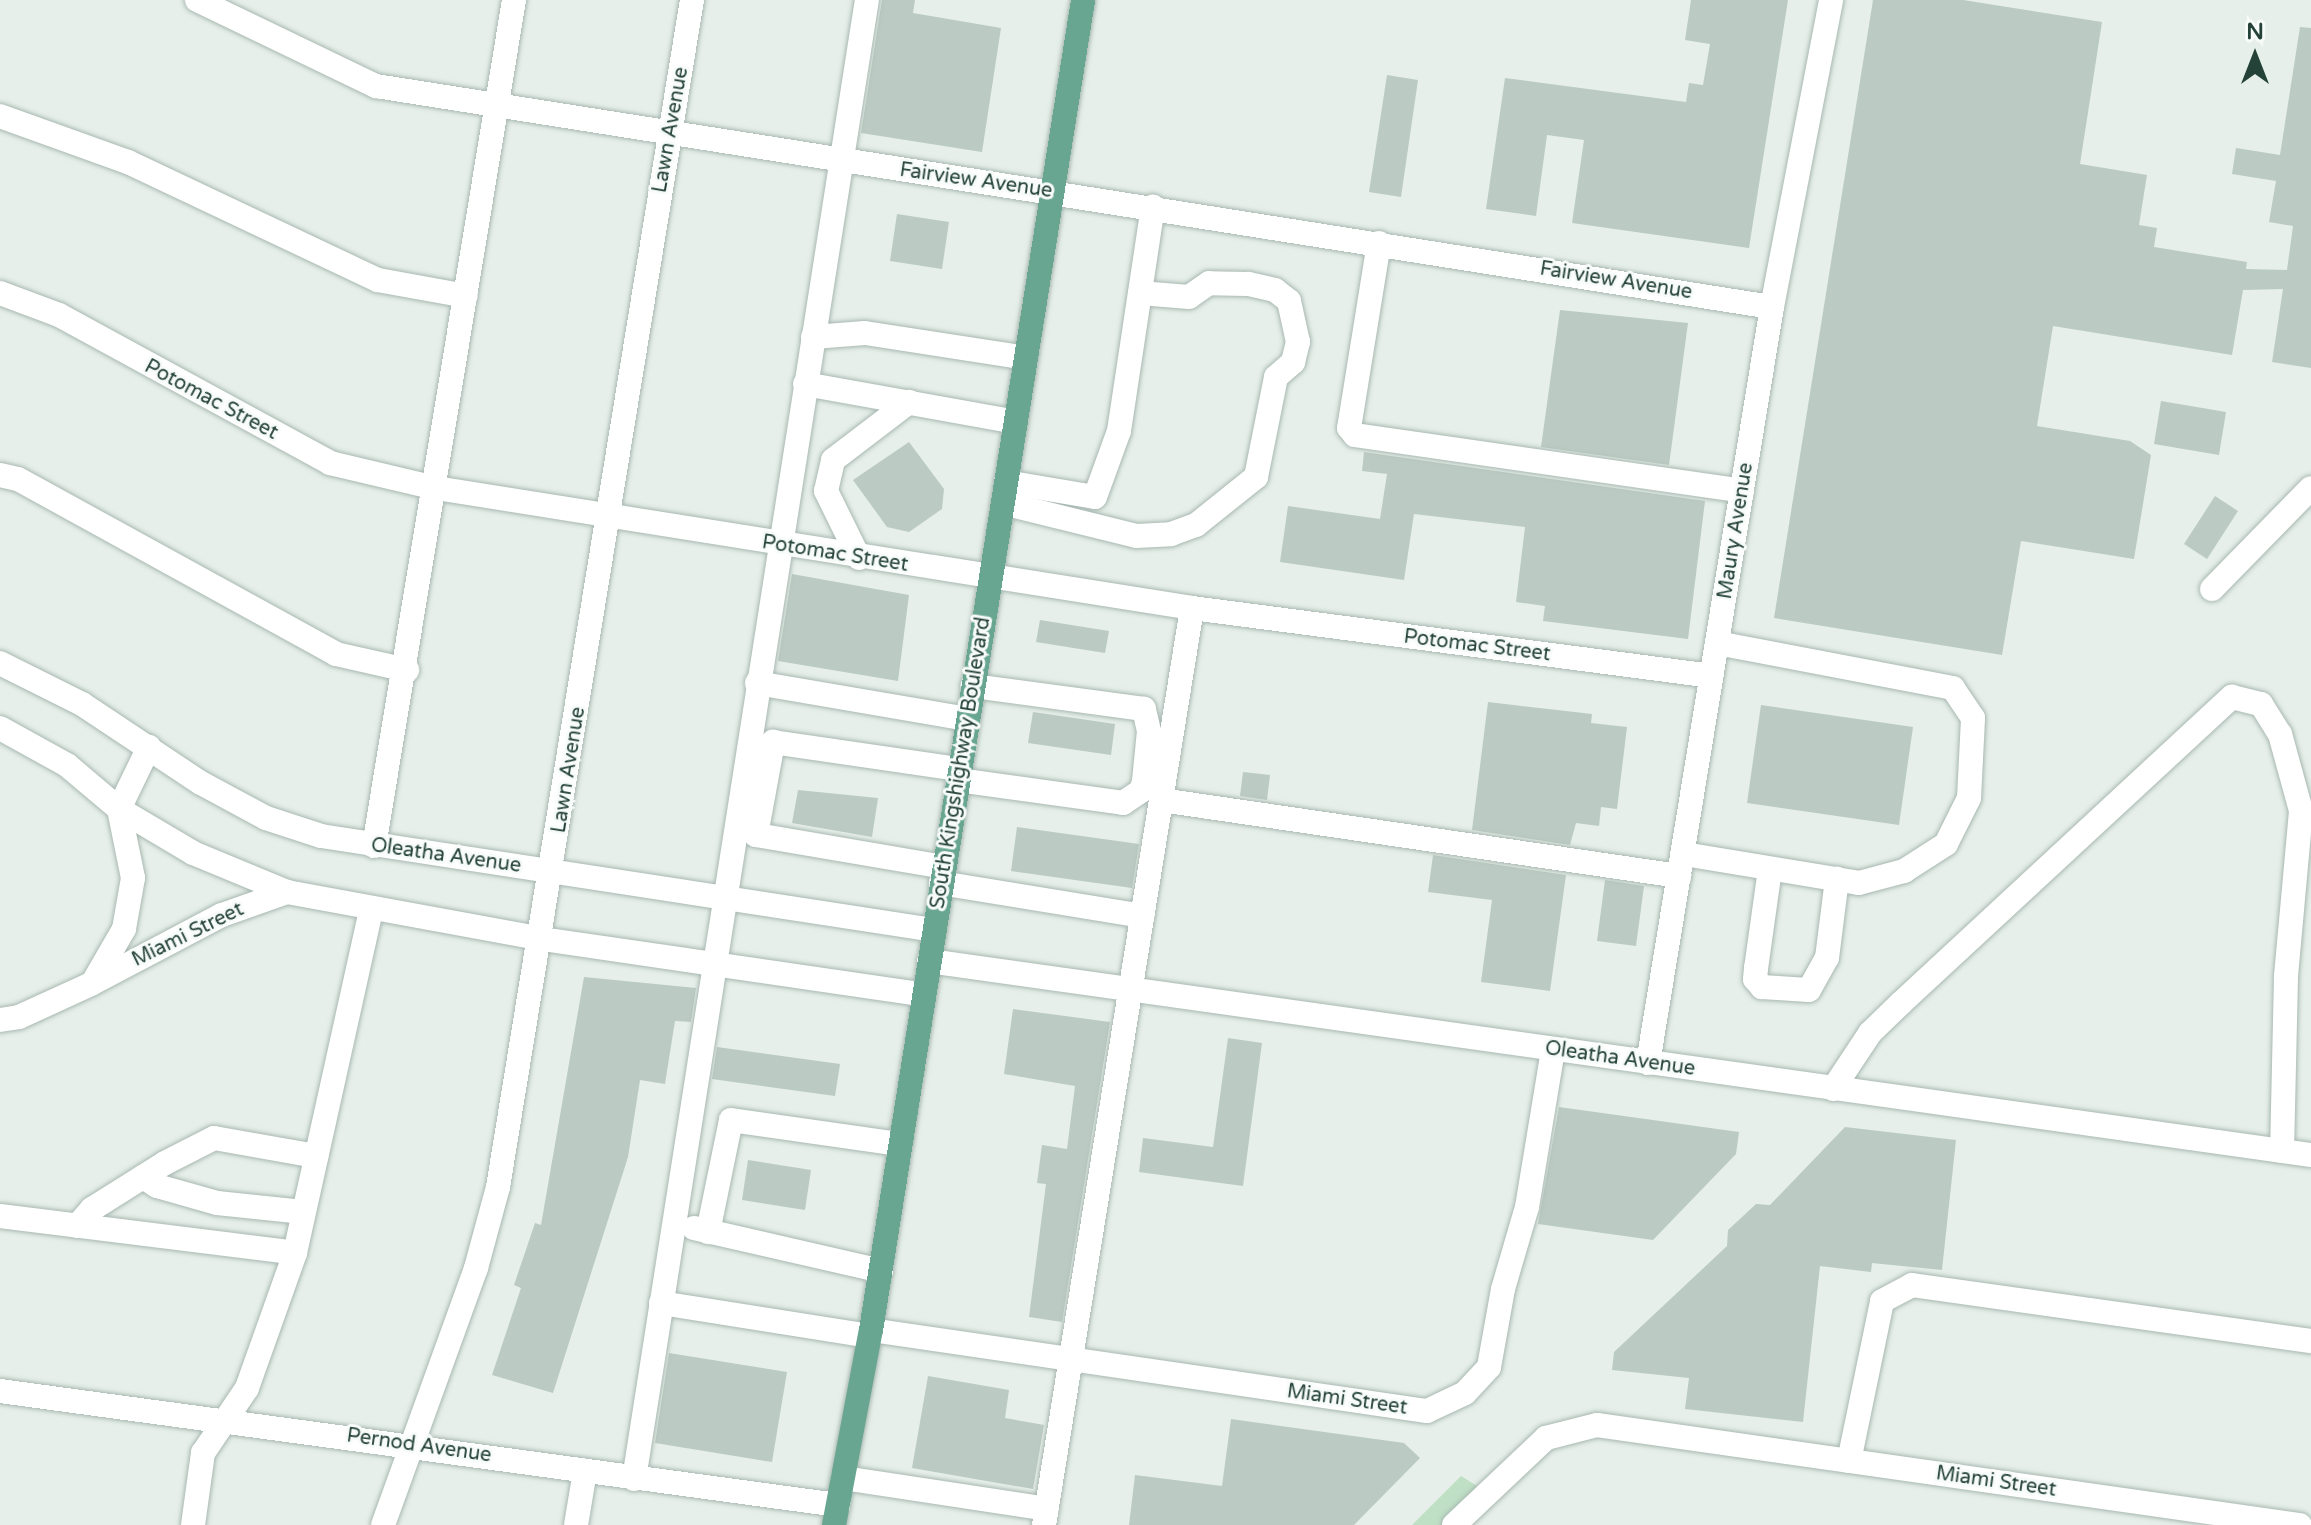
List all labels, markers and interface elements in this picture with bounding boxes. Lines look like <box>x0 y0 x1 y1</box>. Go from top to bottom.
north arrow <box>2215 16 2295 96</box>
text: N <box>2246 19 2264 45</box>
street label: Lawn Avenue <box>648 65 694 195</box>
street label: Fairview Avenue <box>898 158 1054 204</box>
street label: Fairview Avenue <box>1538 257 1694 305</box>
street label: Potomac Street <box>140 355 282 445</box>
street label: Maury Avenue <box>1713 461 1759 601</box>
street label: Potomac Street <box>760 531 910 577</box>
street label: South Kingshighway Boulevard <box>926 615 996 911</box>
street label: Potomac Street <box>1402 625 1552 667</box>
street label: Lawn Avenue <box>547 705 591 835</box>
street label: Oleatha Avenue <box>369 834 523 878</box>
street label: Miami Street <box>128 898 248 972</box>
street label: Oleatha Avenue <box>1543 1037 1697 1081</box>
street label: Miami Street <box>1285 1380 1409 1420</box>
street label: Pernod Avenue <box>345 1424 493 1468</box>
street label: Miami Street <box>1934 1462 2058 1502</box>

